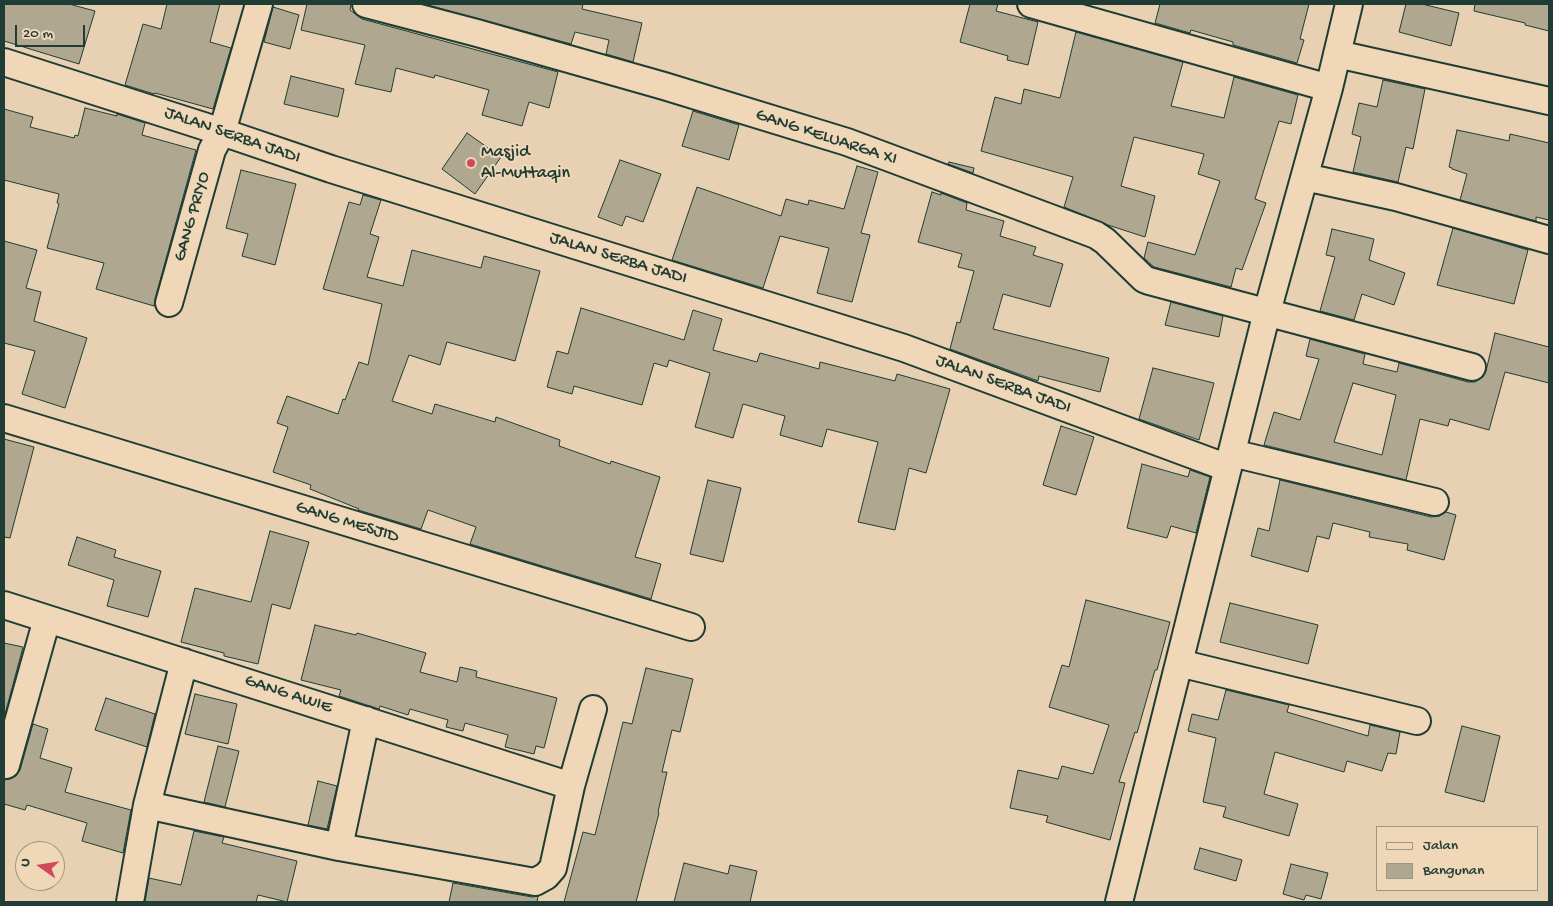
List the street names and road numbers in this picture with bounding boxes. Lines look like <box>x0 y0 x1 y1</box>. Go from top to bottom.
street label: JALAN SERBA JADI <box>161 103 303 169</box>
street label: GANG KELUARGA XI <box>752 105 900 171</box>
street label: GANG PRIYO <box>170 170 216 264</box>
street label: JALAN SERBA JADI <box>547 228 689 290</box>
street label: JALAN SERBA JADI <box>932 350 1074 420</box>
street label: GANG MESJID <box>293 497 401 549</box>
street label: GANG AWIE <box>241 671 335 719</box>

